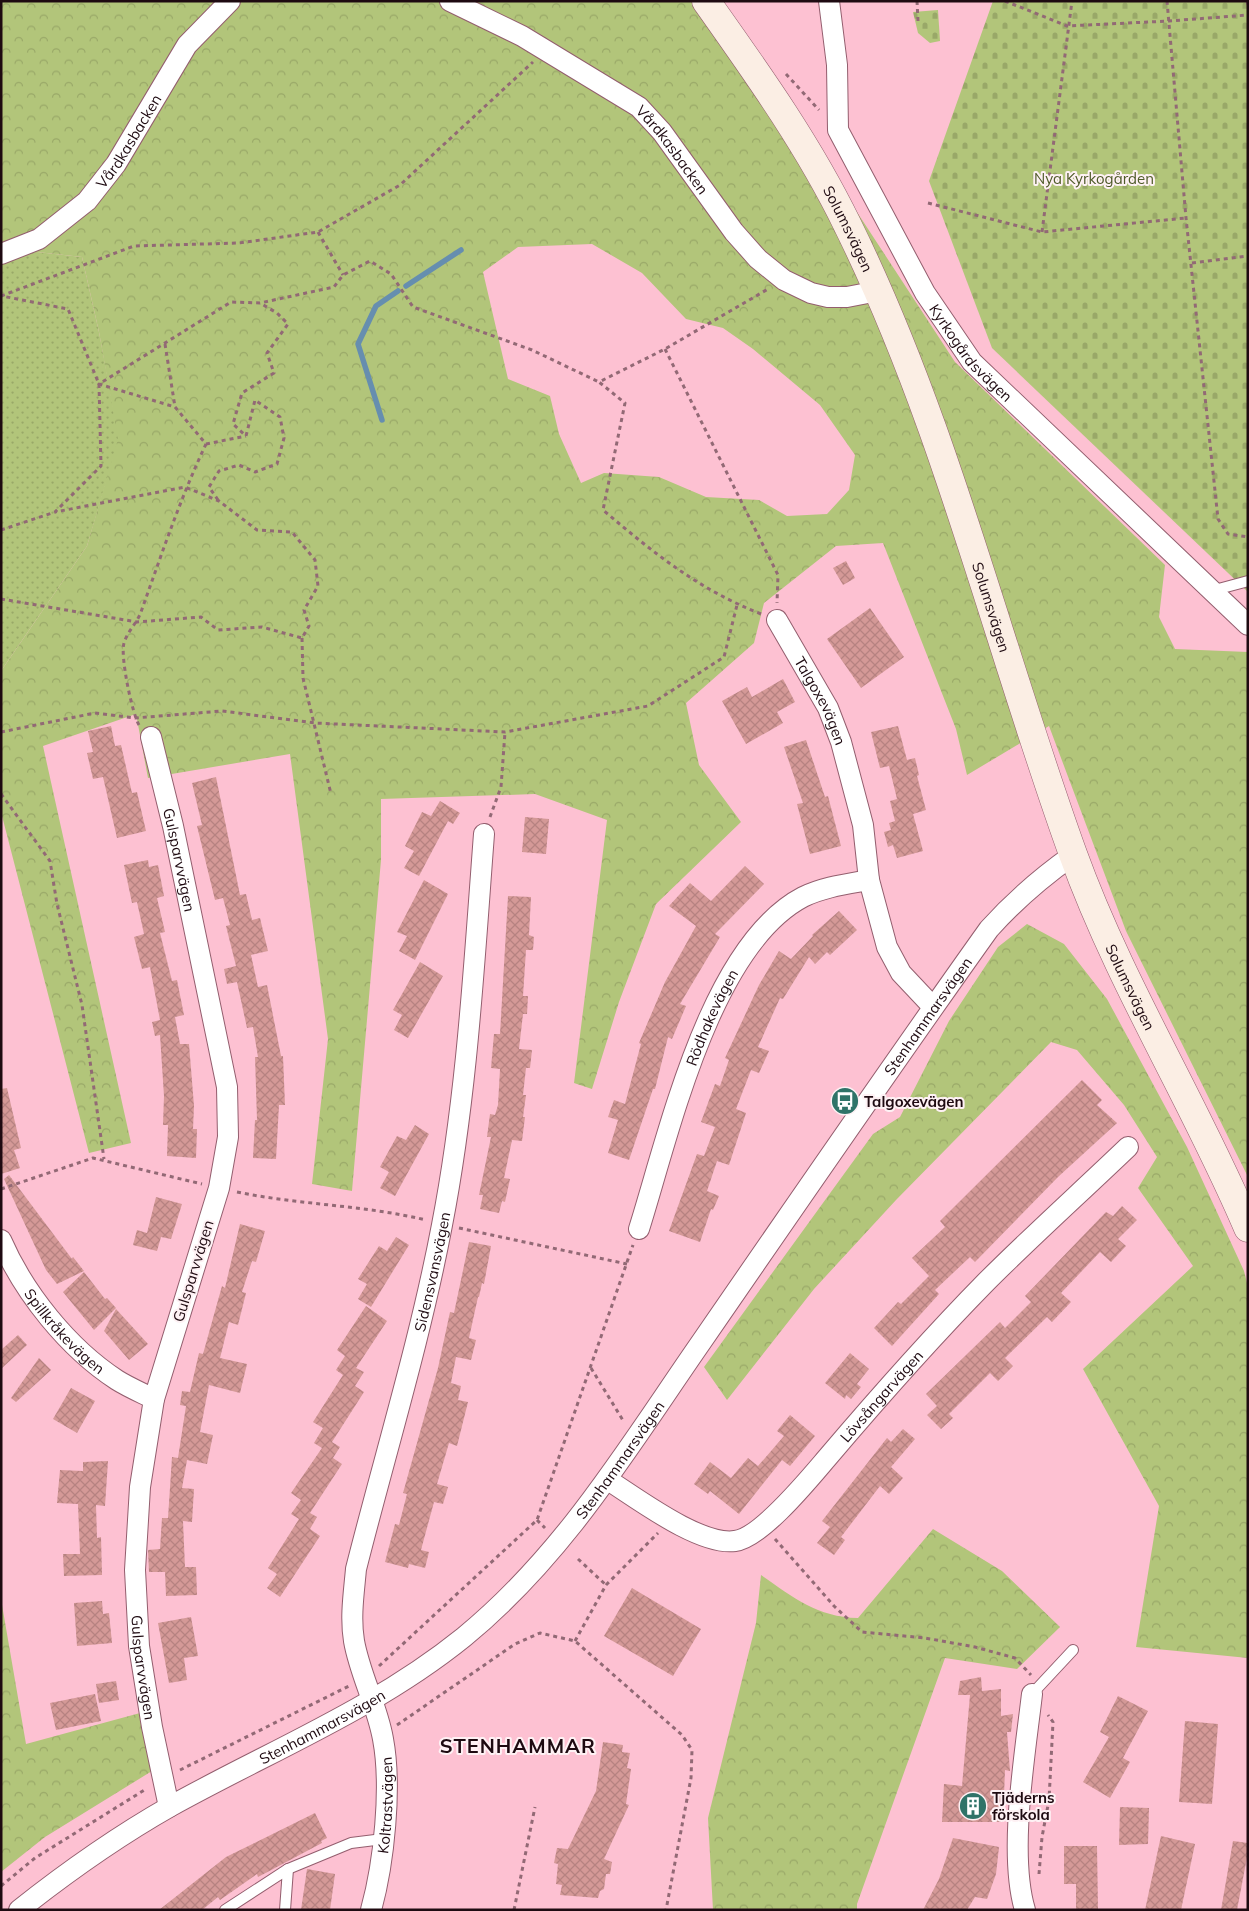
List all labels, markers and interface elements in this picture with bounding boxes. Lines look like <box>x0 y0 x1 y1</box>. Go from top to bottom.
street label: Vårdkasbacken <box>91 91 165 192</box>
street label: Vårdkasbacken <box>632 101 713 198</box>
park label: Nya Kyrkogården <box>1034 169 1154 188</box>
street label: Solumsvägen <box>819 182 878 275</box>
street label: Kyrkogårdsvägen <box>926 300 1017 405</box>
street label: Solumsvägen <box>968 560 1015 655</box>
street label: Talgoxevägen <box>791 653 851 748</box>
street label: Gulsparvvägen <box>159 806 200 913</box>
street label: Solumsvägen <box>1102 941 1160 1033</box>
street label: Stenhammarsvägen <box>879 953 976 1079</box>
street label: Rödhakevägen <box>681 965 742 1068</box>
bus stop icon: Talgoxevägen <box>830 1086 860 1116</box>
place label: Talgoxevägen <box>864 1092 964 1111</box>
street label: Sidensvansvägen <box>409 1210 454 1334</box>
street label: Gulsparvvägen <box>168 1218 218 1324</box>
street label: Spillkråkevägen <box>21 1284 109 1378</box>
street label: Lövsångarvägen <box>835 1346 927 1446</box>
street label: Stenhammarsvägen <box>571 1397 668 1522</box>
street label: Gulsparvvägen <box>128 1615 160 1721</box>
street label: Stenhammarsvägen <box>256 1685 388 1768</box>
district label: STENHAMMAR <box>440 1733 596 1758</box>
street label: Koltrastvägen <box>373 1756 396 1855</box>
place label: Tjäderns förskola <box>992 1788 1054 1824</box>
building icon: Tjäderns förskola <box>958 1791 988 1821</box>

